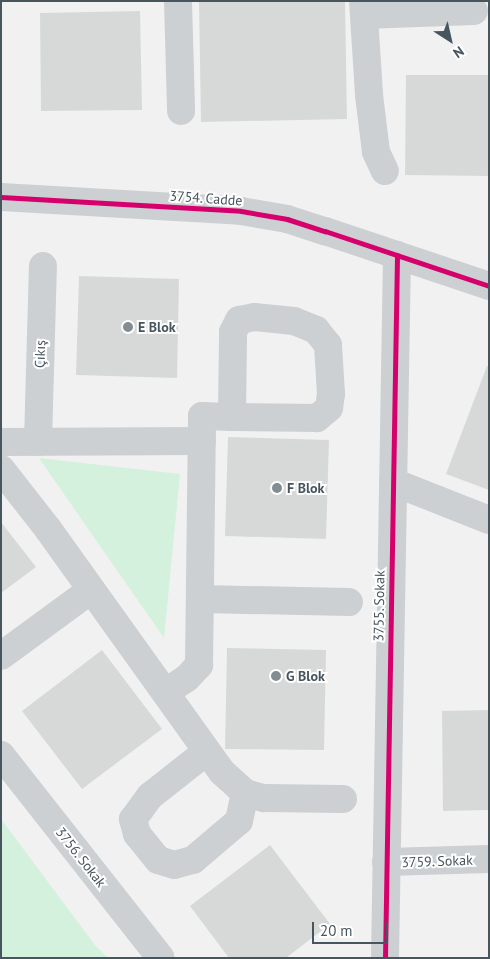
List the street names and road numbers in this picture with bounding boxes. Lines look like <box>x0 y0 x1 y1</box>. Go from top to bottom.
street label: 3754. Cadde <box>168 187 244 209</box>
street label: Çıkış <box>31 340 49 368</box>
street label: 3755. Sokak <box>370 570 388 642</box>
street label: 3756. Sokak <box>52 823 110 891</box>
street label: 3759. Sokak <box>400 851 474 871</box>

